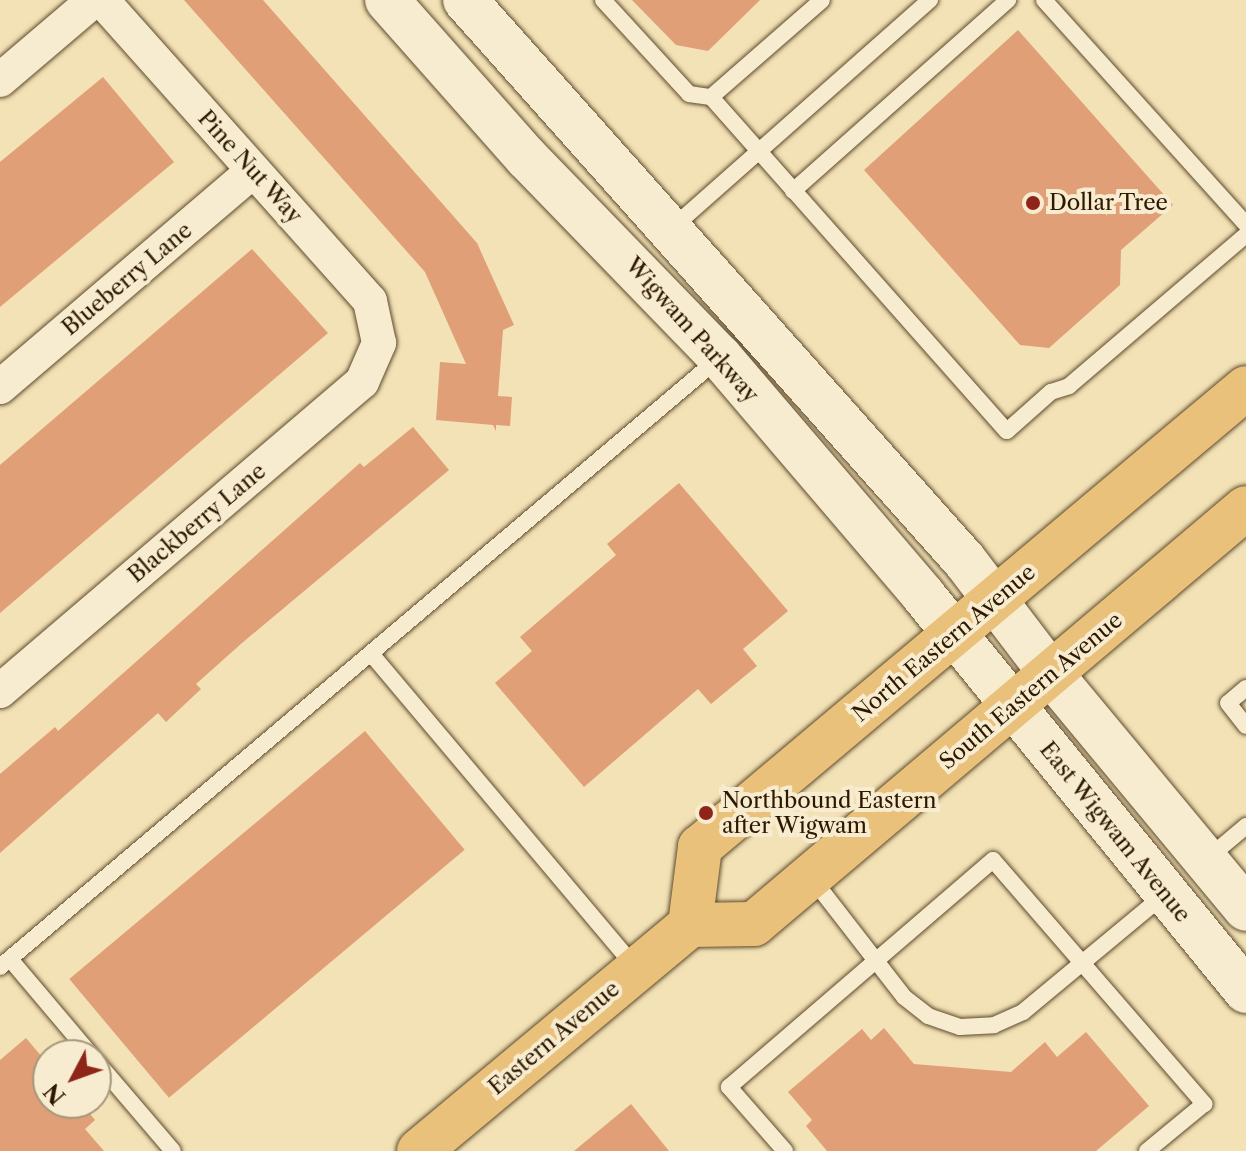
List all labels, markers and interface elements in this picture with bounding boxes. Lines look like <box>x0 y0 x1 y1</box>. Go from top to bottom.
street label: Pine Nut Way <box>192 105 308 229</box>
place label: Dollar Tree <box>1049 190 1169 216</box>
marker: Dollar Tree <box>1024 194 1042 212</box>
street label: Blueberry Lane <box>56 217 198 341</box>
street label: Wigwam Parkway <box>620 252 764 408</box>
street label: Blackberry Lane <box>123 458 271 588</box>
street label: North Eastern Avenue <box>847 559 1041 727</box>
street label: South Eastern Avenue <box>934 607 1128 775</box>
street label: East Wigwam Avenue <box>1034 736 1196 928</box>
place label: Northbound Eastern after Wigwam <box>722 787 937 838</box>
marker: Northbound Eastern after Wigwam <box>697 804 715 822</box>
street label: Eastern Avenue <box>483 975 625 1101</box>
north arrow <box>32 1039 112 1119</box>
text: N <box>39 1078 71 1110</box>

